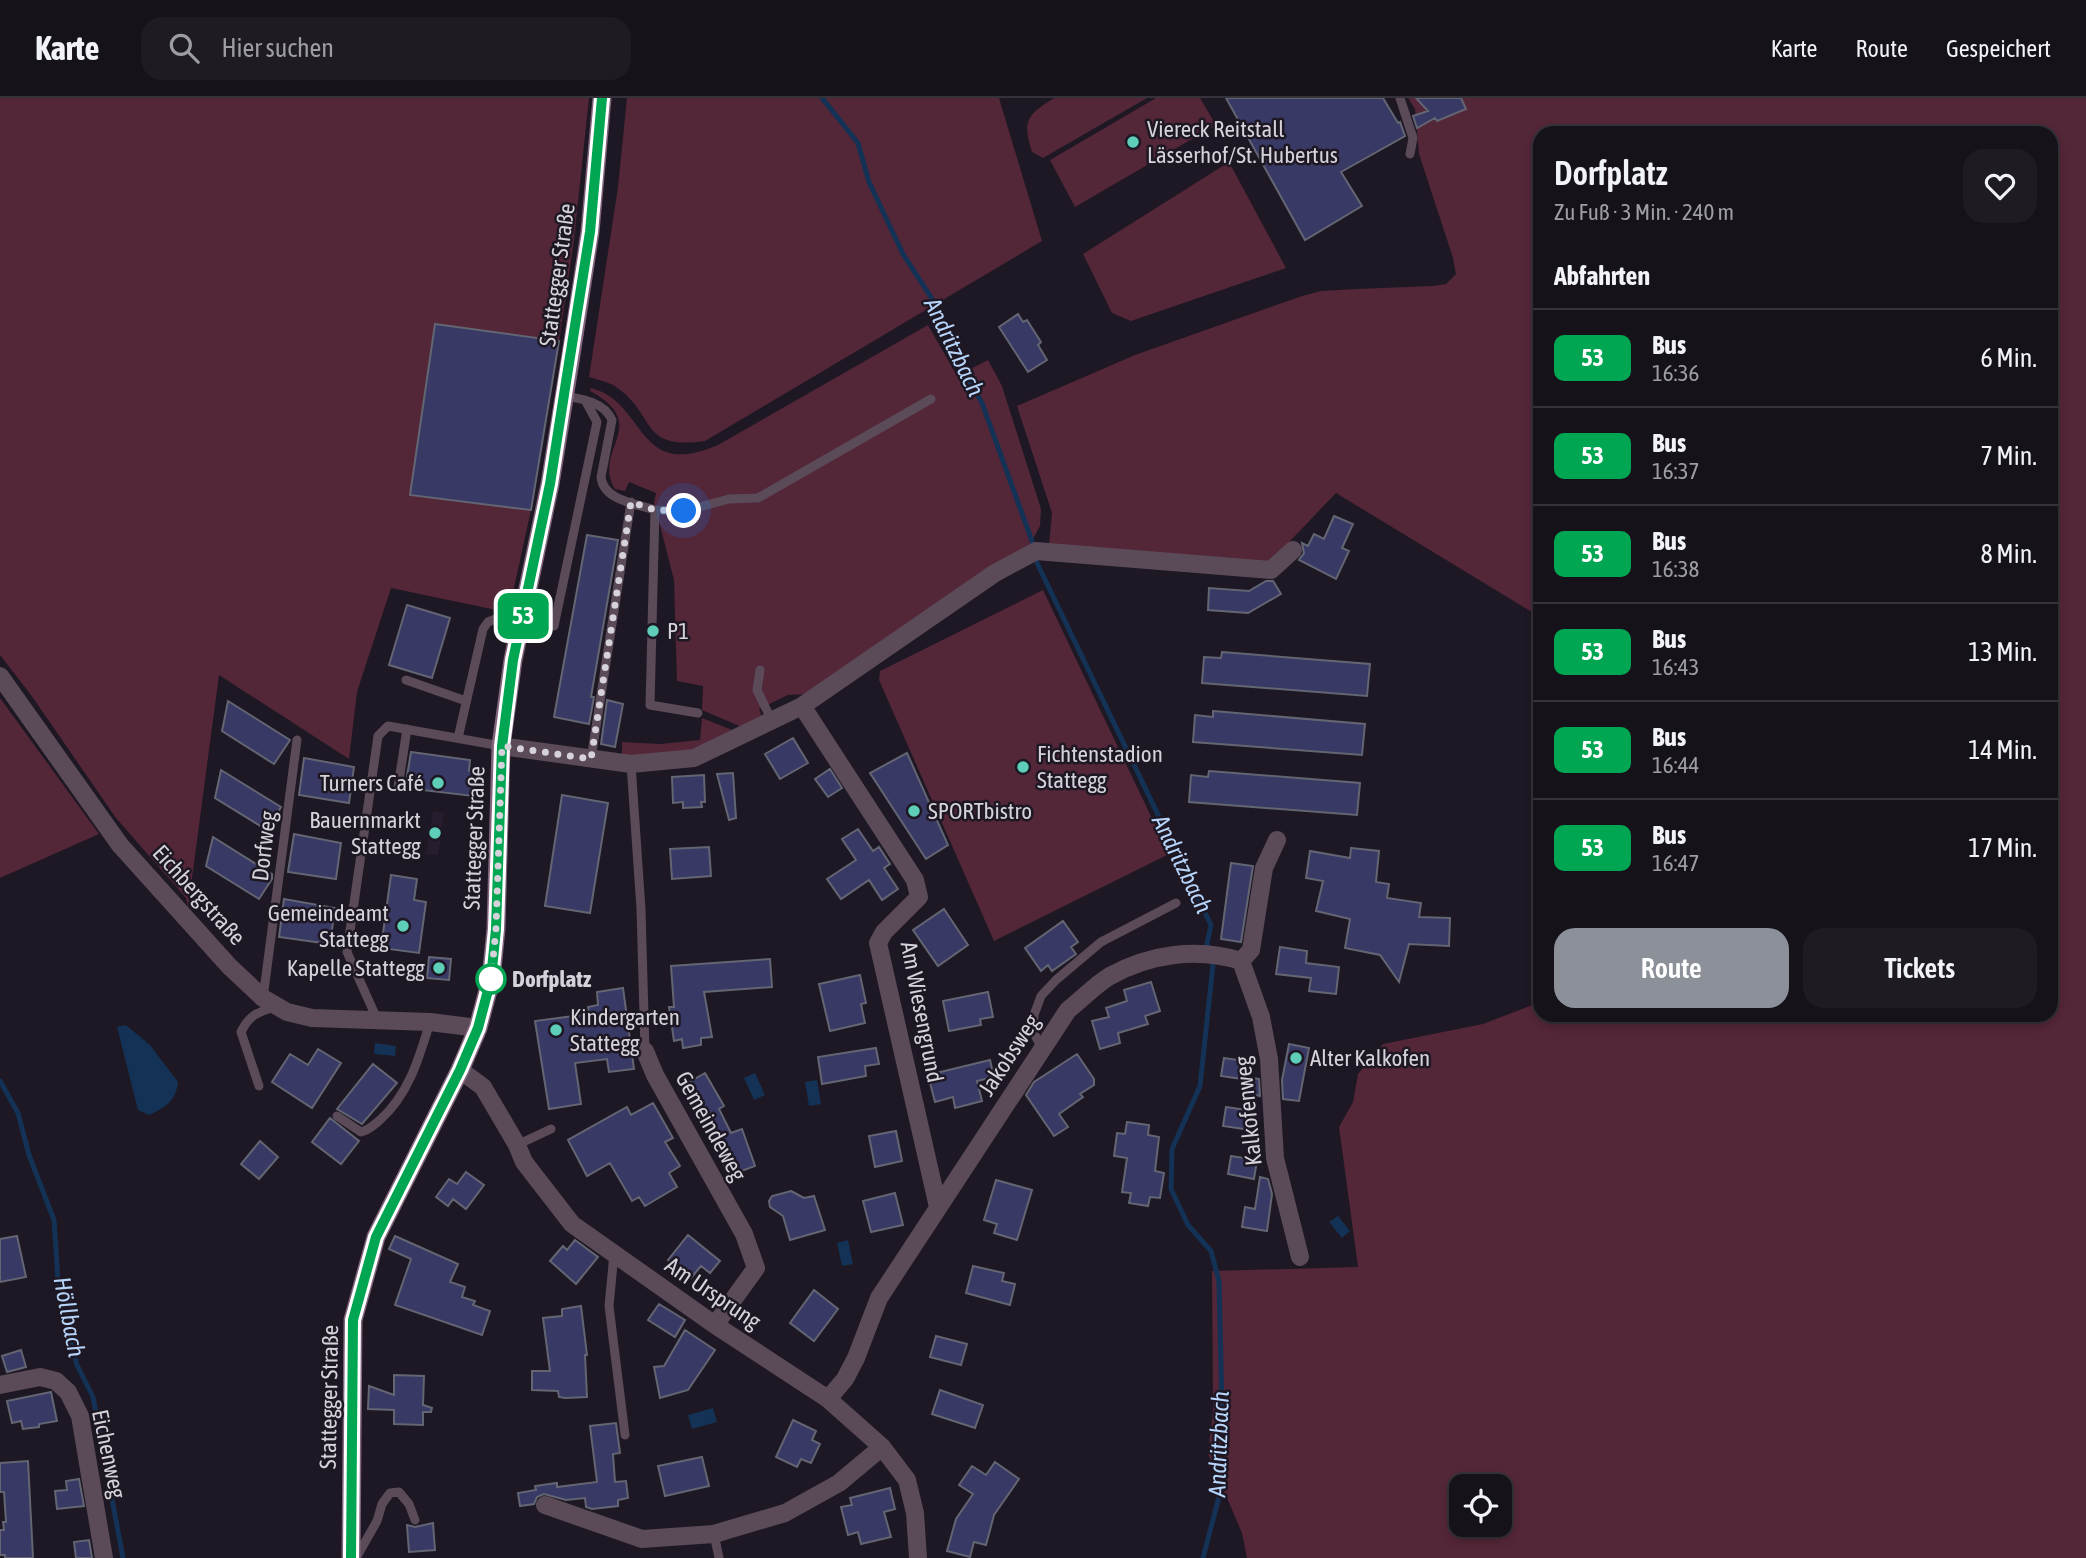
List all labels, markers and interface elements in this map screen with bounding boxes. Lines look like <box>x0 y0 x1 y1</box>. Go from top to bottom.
search box <box>141 17 631 80</box>
text: Karte <box>35 29 99 67</box>
icon: search <box>165 29 203 67</box>
text: Hier suchen <box>221 33 334 63</box>
text: Karte <box>1771 35 1817 62</box>
text: Route <box>1855 35 1908 62</box>
text: Gespeichert <box>1946 35 2051 62</box>
place label: Viereck Reitstall Lässerhof/St. Hubertus <box>1147 116 1338 168</box>
marker: Viereck Reitstall Lässerhof/St. Hubertus <box>1125 134 1141 150</box>
button: heart <box>1963 149 2037 223</box>
text: Dorfplatz <box>1554 154 1668 192</box>
text: Zu Fuß · 3 Min. · 240 m <box>1554 199 1734 225</box>
street label: Stattegger Straße <box>534 202 580 348</box>
text: Abfahrten <box>1554 261 1650 291</box>
water label: Andritzbach <box>919 292 990 401</box>
text: Bus <box>1652 330 1686 360</box>
text: 6 Min. <box>1981 343 2037 373</box>
text: 53 <box>1581 344 1604 371</box>
text: 16:36 <box>1652 360 1699 386</box>
text: Bus <box>1652 428 1686 458</box>
text: 7 Min. <box>1981 441 2037 471</box>
text: 53 <box>1581 442 1604 469</box>
text: 16:37 <box>1652 458 1699 484</box>
your location <box>666 493 701 528</box>
text: Bus <box>1652 526 1686 556</box>
text: 8 Min. <box>1981 539 2037 569</box>
text: 53 <box>1581 540 1604 567</box>
text: 16:38 <box>1652 556 1699 582</box>
line badge: 53 <box>491 593 554 639</box>
text: 53 <box>512 602 534 629</box>
place label: P1 <box>667 618 689 644</box>
marker: P1 <box>645 623 661 639</box>
text: Bus <box>1652 624 1686 654</box>
text: 13 Min. <box>1968 637 2037 667</box>
text: 53 <box>1581 638 1604 665</box>
text: 16:43 <box>1652 654 1699 680</box>
text: Bus <box>1652 722 1686 752</box>
text: 14 Min. <box>1968 735 2037 765</box>
text: 53 <box>1581 736 1604 763</box>
place label: Fichtenstadion Stattegg <box>1037 741 1163 793</box>
text: 16:44 <box>1652 752 1699 778</box>
marker: Fichtenstadion Stattegg <box>1015 759 1031 775</box>
street label: Stattegger Straße <box>458 765 490 911</box>
place label: Turners Café <box>320 770 424 796</box>
marker: Turners Café <box>430 775 446 791</box>
place label: SPORTbistro <box>928 798 1032 824</box>
marker: SPORTbistro <box>906 803 922 819</box>
place label: Bauernmarkt Stattegg <box>309 807 421 859</box>
street label: Dorfweg <box>247 809 281 883</box>
water label: Andritzbach <box>1147 809 1218 918</box>
text: Bus <box>1652 820 1686 850</box>
marker: Bauernmarkt Stattegg <box>427 825 443 841</box>
text: 17 Min. <box>1968 833 2037 863</box>
text: 53 <box>1581 834 1604 861</box>
street label: Eichbergstraße <box>147 840 251 950</box>
text: 16:47 <box>1652 850 1699 876</box>
place label: Gemeindeamt Stattegg <box>268 900 389 952</box>
marker: Gemeindeamt Stattegg <box>395 918 411 934</box>
button: Route <box>1554 928 1789 1008</box>
button: Tickets <box>1803 928 2037 1008</box>
street label: Am Wiesengrund <box>896 939 948 1085</box>
place label: Kapelle Stattegg <box>287 955 425 981</box>
marker: Kapelle Stattegg <box>431 960 447 976</box>
marker: Dorfplatz <box>476 964 506 994</box>
place label: Dorfplatz <box>512 966 592 992</box>
place label: Kindergarten Stattegg <box>570 1004 680 1056</box>
street label: Jakobsweg <box>973 1010 1045 1100</box>
marker: Kindergarten Stattegg <box>548 1022 564 1038</box>
place label: Alter Kalkofen <box>1310 1045 1430 1071</box>
marker: Alter Kalkofen <box>1288 1050 1304 1066</box>
street label: Kalkofenweg <box>1229 1055 1267 1167</box>
street label: Gemeindeweg <box>670 1067 752 1185</box>
street label: Am Ursprung <box>660 1252 766 1334</box>
water label: Höllbach <box>49 1275 91 1360</box>
street label: Stattegger Straße <box>315 1325 343 1469</box>
water label: Andritzbach <box>1203 1390 1234 1498</box>
street label: Eichenweg <box>87 1407 131 1501</box>
map controls <box>1449 1474 1512 1537</box>
button: locate <box>1449 1474 1512 1537</box>

